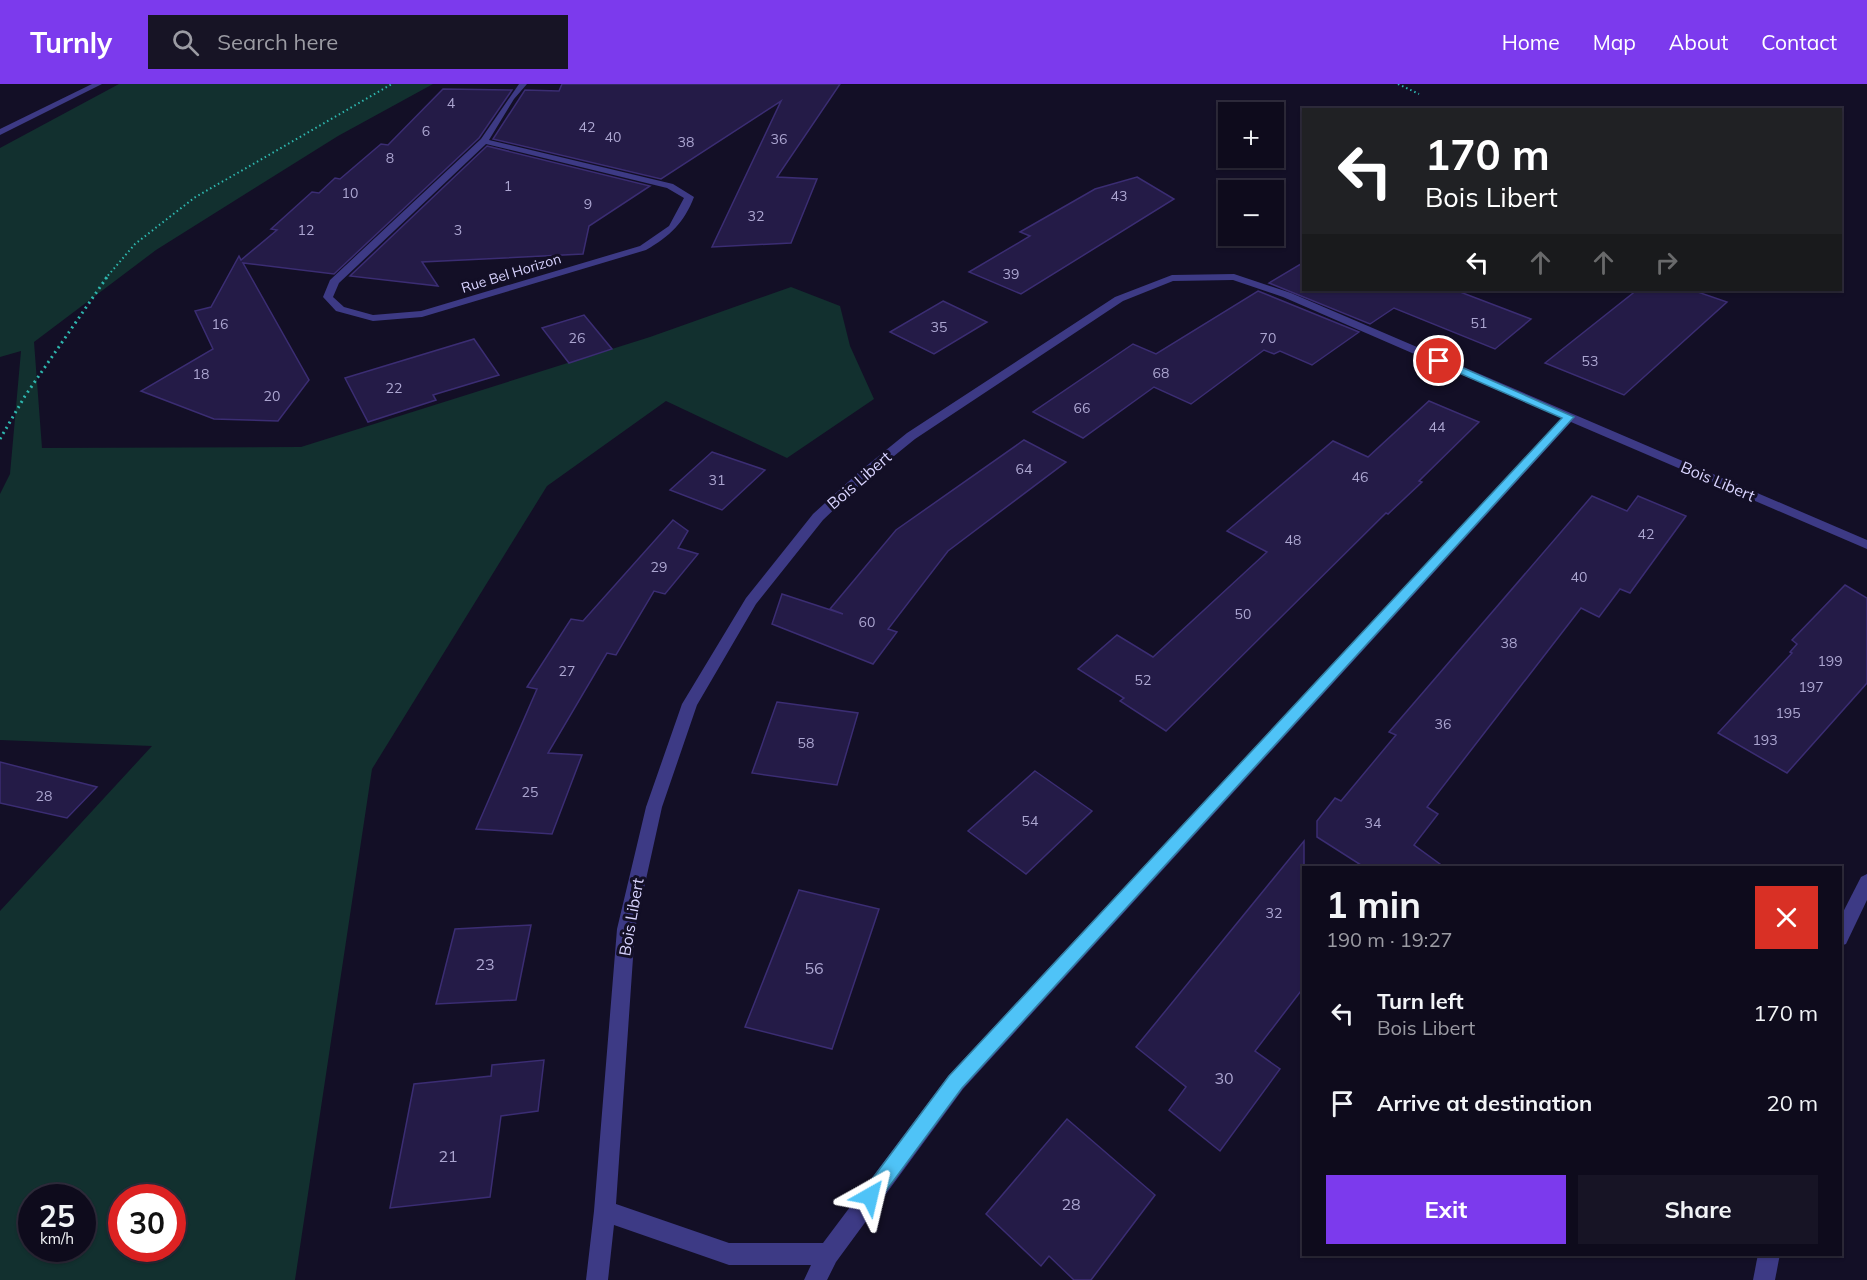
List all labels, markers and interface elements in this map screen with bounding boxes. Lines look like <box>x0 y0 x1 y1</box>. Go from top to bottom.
search box <box>148 15 568 69</box>
text: Turnly <box>30 25 112 60</box>
icon: search <box>169 26 202 59</box>
text: Search here <box>217 28 338 56</box>
text: Home <box>1502 29 1560 55</box>
text: Map <box>1593 29 1636 55</box>
text: About <box>1669 29 1728 55</box>
text: Contact <box>1761 29 1837 55</box>
house number: 4 <box>447 94 456 112</box>
map controls <box>1218 102 1284 246</box>
button: + <box>1218 102 1284 168</box>
house number: 42 <box>579 118 595 136</box>
house number: 6 <box>422 122 430 140</box>
house number: 40 <box>605 128 621 146</box>
text: 170 m <box>1425 128 1550 181</box>
house number: 36 <box>771 130 787 148</box>
icon: left <box>1326 132 1404 210</box>
house number: 38 <box>678 133 694 151</box>
house number: 8 <box>386 149 394 167</box>
house number: 1 <box>504 177 512 195</box>
button: − <box>1218 180 1284 246</box>
text: Bois Libert <box>1425 180 1558 214</box>
house number: 10 <box>342 184 358 202</box>
house number: 43 <box>1111 187 1127 205</box>
house number: 9 <box>584 195 592 213</box>
house number: 32 <box>748 207 764 225</box>
house number: 12 <box>298 221 314 239</box>
house number: 3 <box>454 221 462 239</box>
icon: left <box>1461 246 1494 279</box>
icon: ahead <box>1524 246 1557 279</box>
icon: ahead <box>1587 246 1620 279</box>
icon: right <box>1650 246 1683 279</box>
street label: Rue Bel Horizon <box>459 249 563 297</box>
house number: 39 <box>1003 265 1019 283</box>
house number: 51 <box>1471 314 1487 332</box>
house number: 16 <box>212 315 228 333</box>
house number: 35 <box>931 318 947 336</box>
house number: 26 <box>569 329 585 347</box>
house number: 70 <box>1260 329 1276 347</box>
pin <box>1413 335 1464 386</box>
icon: arrive <box>1422 344 1455 377</box>
house number: 53 <box>1582 352 1598 370</box>
house number: 68 <box>1153 364 1169 382</box>
house number: 18 <box>193 365 209 383</box>
house number: 22 <box>386 379 402 397</box>
house number: 20 <box>264 387 280 405</box>
house number: 66 <box>1074 399 1090 417</box>
house number: 44 <box>1429 418 1446 436</box>
street label: Bois Libert <box>823 446 896 513</box>
street label: Bois Libert <box>1678 456 1758 506</box>
house number: 64 <box>1016 460 1033 478</box>
house number: 46 <box>1352 468 1368 486</box>
house number: 31 <box>709 471 725 489</box>
house number: 42 <box>1638 525 1654 543</box>
house number: 48 <box>1285 531 1301 549</box>
house number: 29 <box>651 558 667 576</box>
house number: 40 <box>1571 568 1587 586</box>
house number: 50 <box>1235 605 1251 623</box>
house number: 60 <box>859 613 875 631</box>
house number: 38 <box>1501 634 1517 652</box>
house number: 199 <box>1817 652 1843 670</box>
house number: 27 <box>559 662 575 680</box>
house number: 52 <box>1135 671 1151 689</box>
house number: 197 <box>1798 678 1824 696</box>
house number: 195 <box>1775 704 1801 722</box>
house number: 36 <box>1435 715 1451 733</box>
house number: 193 <box>1752 731 1778 749</box>
house number: 58 <box>798 734 814 752</box>
house number: 25 <box>522 783 538 801</box>
house number: 28 <box>36 787 52 805</box>
house number: 54 <box>1022 812 1039 830</box>
house number: 34 <box>1365 814 1382 832</box>
street label: Bois Libert <box>614 876 648 957</box>
text: 1 min <box>1326 882 1421 927</box>
button: close <box>1755 886 1818 949</box>
house number: 32 <box>1266 904 1282 922</box>
text: 190 m · 19:27 <box>1326 927 1452 952</box>
house number: 23 <box>475 954 495 974</box>
house number: 56 <box>804 958 824 978</box>
text: Turn left <box>1377 987 1464 1015</box>
icon: left <box>1326 997 1359 1030</box>
text: 170 m <box>1753 999 1818 1027</box>
text: Bois Libert <box>1377 1015 1475 1040</box>
house number: 30 <box>1214 1068 1234 1088</box>
icon: arrive <box>1326 1087 1359 1120</box>
text: Arrive at destination <box>1377 1089 1592 1117</box>
text: 20 m <box>1767 1089 1818 1117</box>
house number: 21 <box>438 1146 458 1166</box>
position arrow <box>838 1164 902 1228</box>
button: Exit <box>1326 1175 1566 1244</box>
button: Share <box>1578 1175 1818 1244</box>
speed limit sign: 30 <box>108 1184 186 1262</box>
house number: 28 <box>1061 1194 1081 1214</box>
text: 25 <box>39 1197 75 1235</box>
text: km/h <box>40 1229 74 1248</box>

